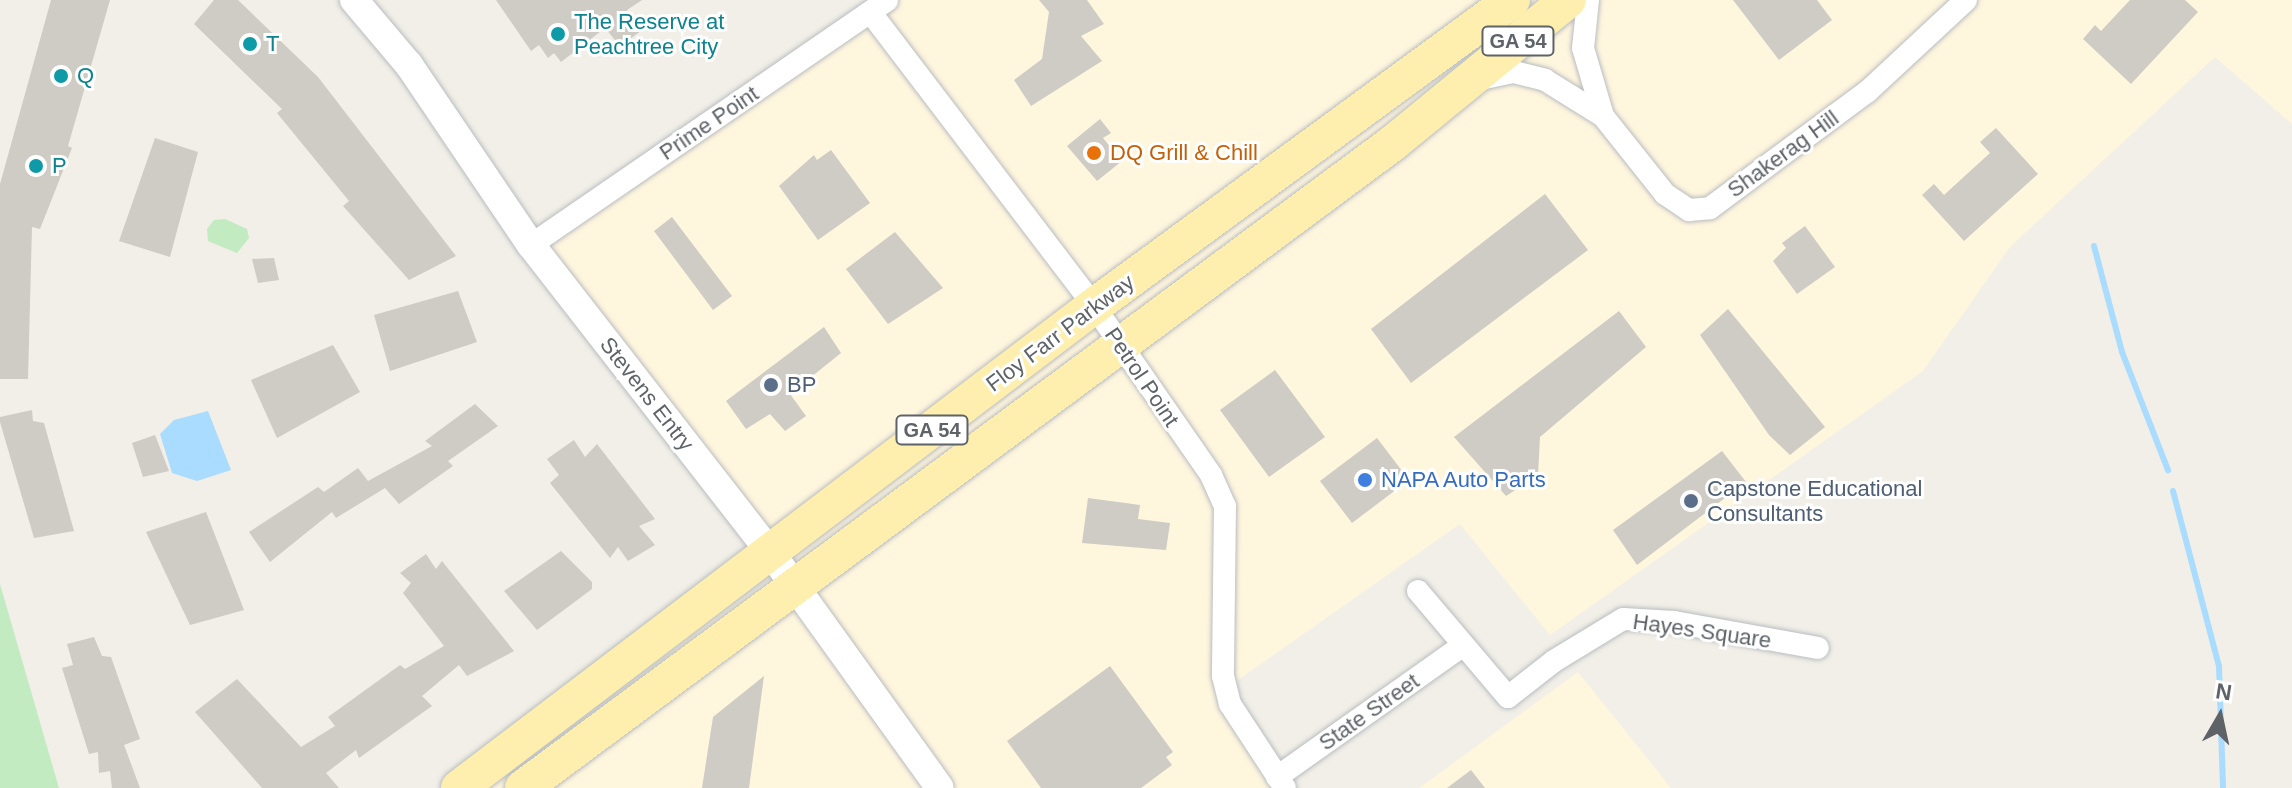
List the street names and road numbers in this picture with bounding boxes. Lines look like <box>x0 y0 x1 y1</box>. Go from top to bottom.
road number: GA 54 <box>1480 25 1556 57</box>
street label: Prime Point <box>654 80 764 166</box>
street label: Shakerag Hill <box>1722 105 1844 203</box>
street label: Floy Farr Parkway <box>981 269 1139 397</box>
street label: Petrol Point <box>1099 322 1185 432</box>
street label: Stevens Entry <box>594 332 700 456</box>
road number: GA 54 <box>894 414 970 446</box>
street label: Hayes Square <box>1631 608 1773 654</box>
street label: State Street <box>1314 668 1424 756</box>

